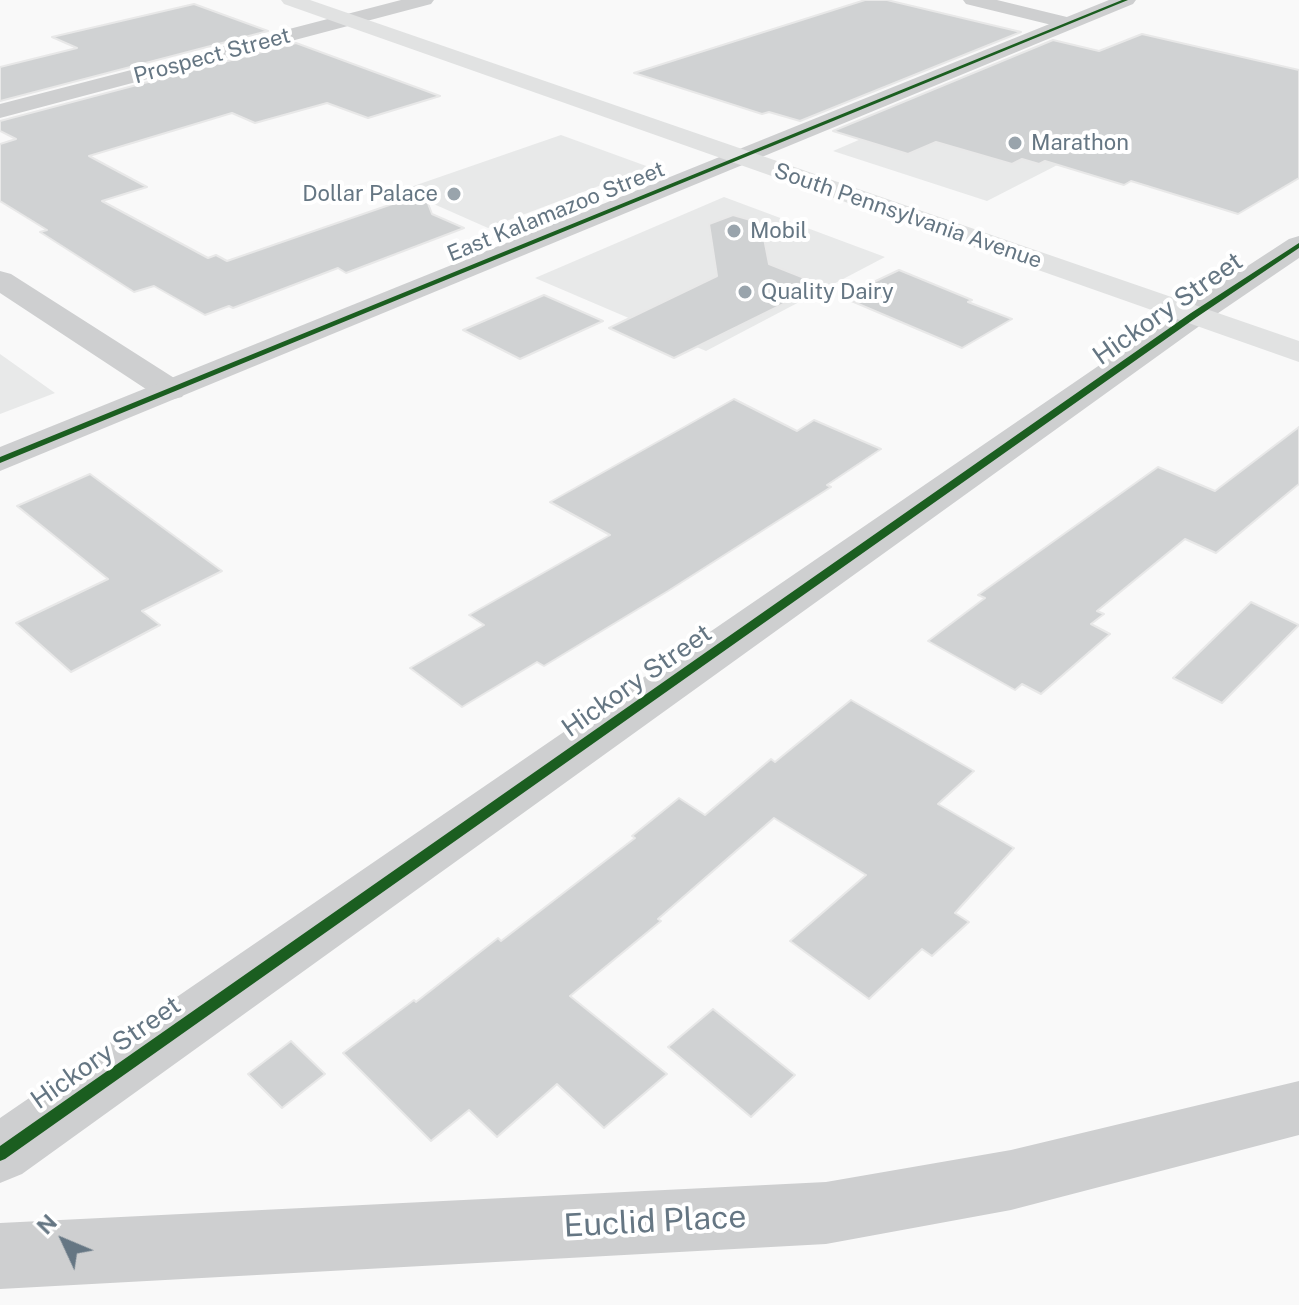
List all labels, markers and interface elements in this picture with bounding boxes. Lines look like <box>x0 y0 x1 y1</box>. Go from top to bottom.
street label: Prospect Street <box>131 22 293 90</box>
place label: Marathon <box>1031 130 1129 156</box>
marker: Marathon <box>1006 134 1024 152</box>
street label: East Kalamazoo Street <box>443 156 669 268</box>
street label: South Pennsylvania Avenue <box>771 158 1045 274</box>
place label: Dollar Palace <box>302 181 438 207</box>
marker: Dollar Palace <box>445 185 463 203</box>
place label: Mobil <box>750 218 807 244</box>
marker: Mobil <box>725 222 743 240</box>
street label: Hickory Street <box>1087 246 1249 372</box>
place label: Quality Dairy <box>761 279 894 305</box>
marker: Quality Dairy <box>736 283 754 301</box>
street label: Hickory Street <box>556 618 718 744</box>
street label: Hickory Street <box>25 990 187 1116</box>
street label: Euclid Place <box>563 1198 747 1246</box>
north arrow <box>24 1201 104 1281</box>
text: N <box>31 1209 62 1240</box>

